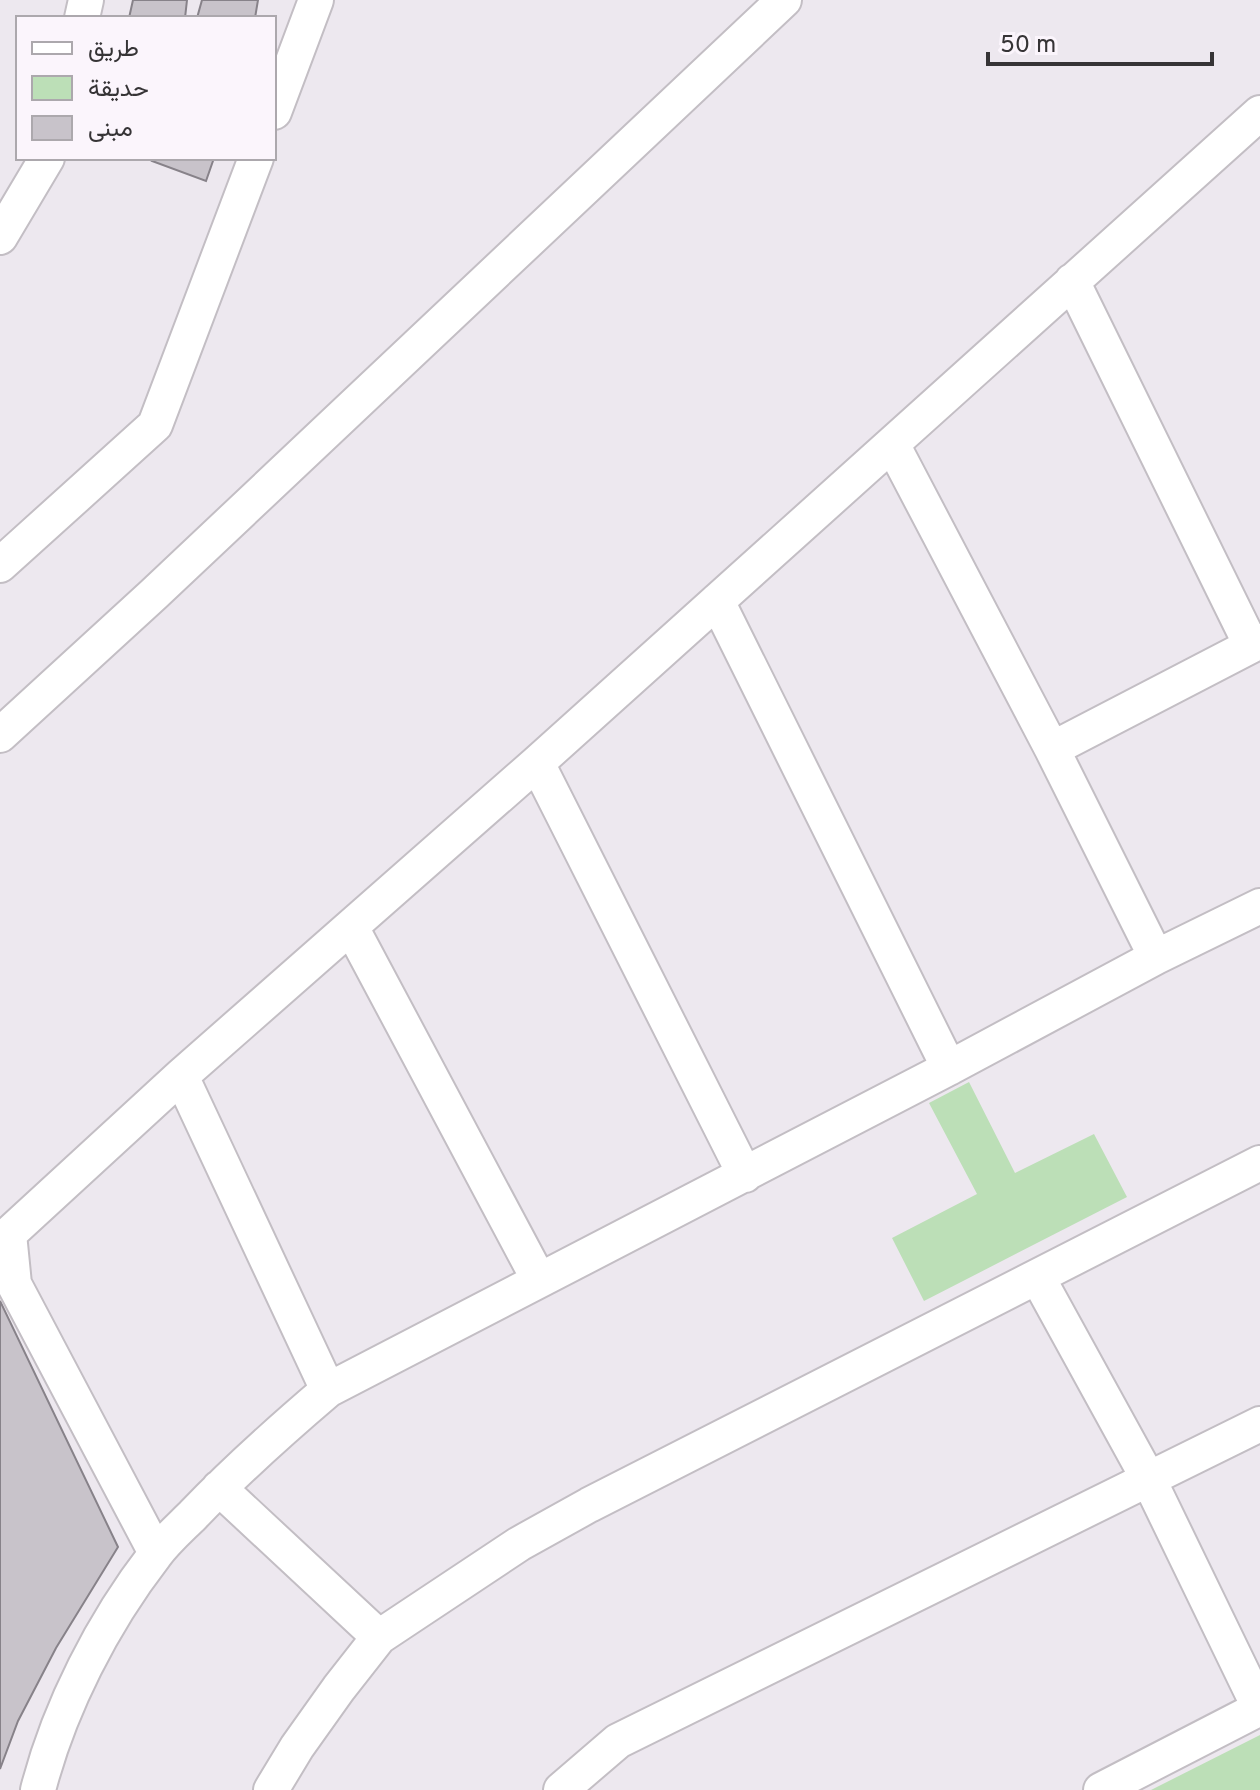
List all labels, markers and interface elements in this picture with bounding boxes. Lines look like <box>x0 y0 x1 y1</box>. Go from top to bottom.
legend <box>16 16 276 160</box>
scale bar <box>988 16 1212 66</box>
text: 50 m <box>1000 31 1056 61</box>
text: طريق <box>88 35 139 65</box>
text: حديقة <box>88 75 149 105</box>
text: مبنى <box>88 115 133 145</box>

